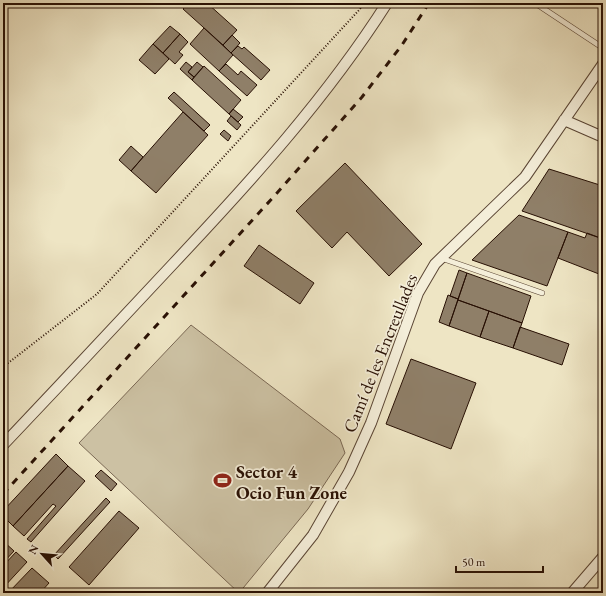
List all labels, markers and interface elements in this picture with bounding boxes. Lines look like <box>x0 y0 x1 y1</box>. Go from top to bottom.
street label: Camí de les Encreullades <box>338 270 422 436</box>
place label: Sector 4 Ocio Fun Zone <box>236 460 348 504</box>
sports icon: Sector 4 Ocio Fun Zone <box>213 471 233 491</box>
north arrow <box>22 534 62 574</box>
text: N <box>25 542 41 557</box>
scale bar <box>456 548 543 574</box>
text: 50 m <box>462 554 486 570</box>

